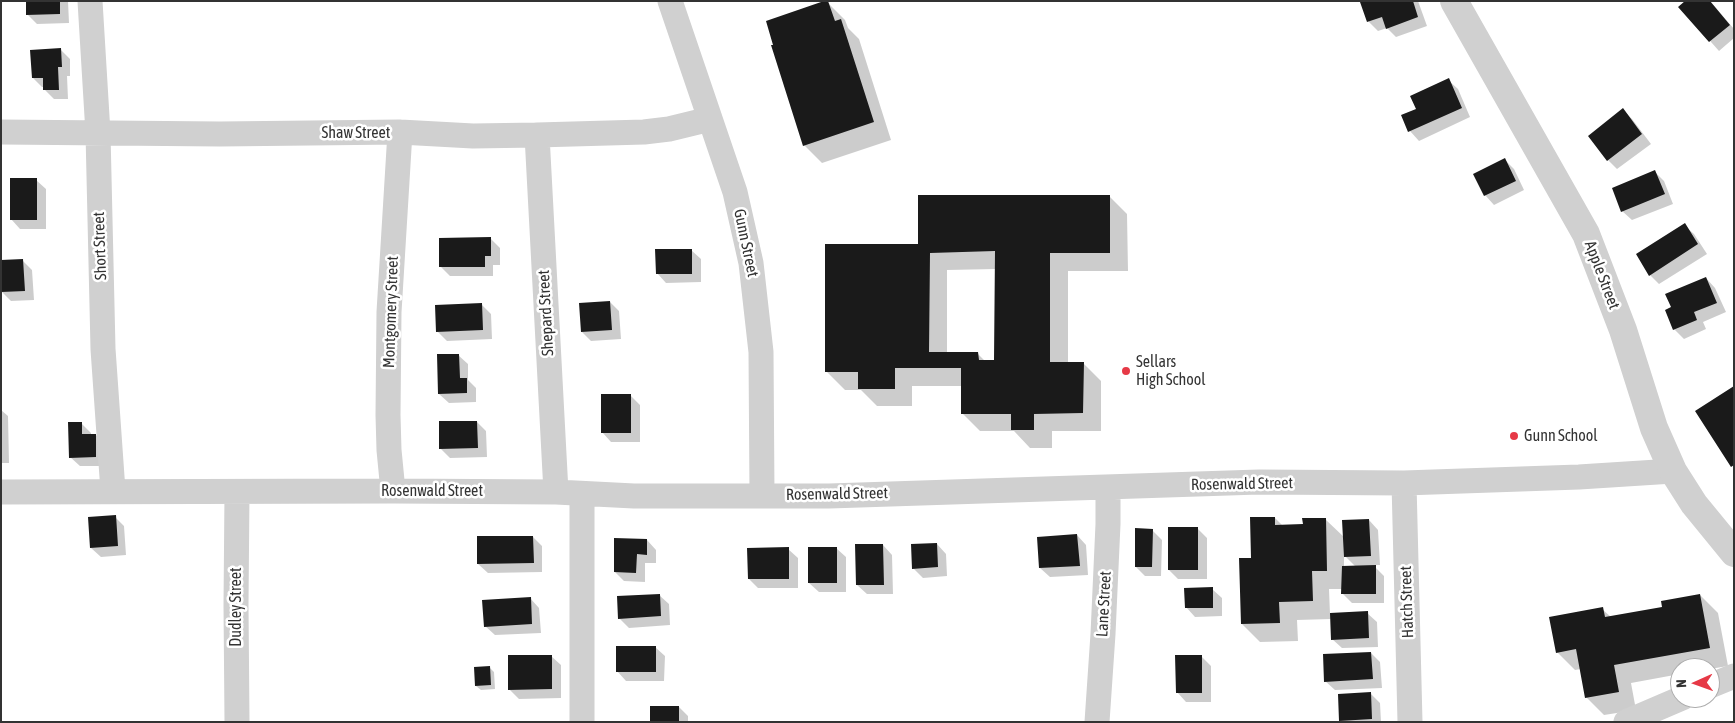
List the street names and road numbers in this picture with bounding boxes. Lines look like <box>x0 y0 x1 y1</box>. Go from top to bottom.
street label: Shaw Street <box>322 123 390 143</box>
street label: Gunn Street <box>729 207 763 279</box>
street label: Short Street <box>89 211 111 281</box>
street label: Apple Street <box>1580 238 1624 312</box>
street label: Montgomery Street <box>379 256 403 368</box>
street label: Shepard Street <box>534 269 558 357</box>
street label: Rosenwald Street <box>1191 474 1293 494</box>
street label: Rosenwald Street <box>381 481 483 501</box>
street label: Rosenwald Street <box>786 484 888 504</box>
street label: Hatch Street <box>1396 566 1418 638</box>
street label: Dudley Street <box>226 567 246 647</box>
street label: Lane Street <box>1093 571 1115 637</box>

